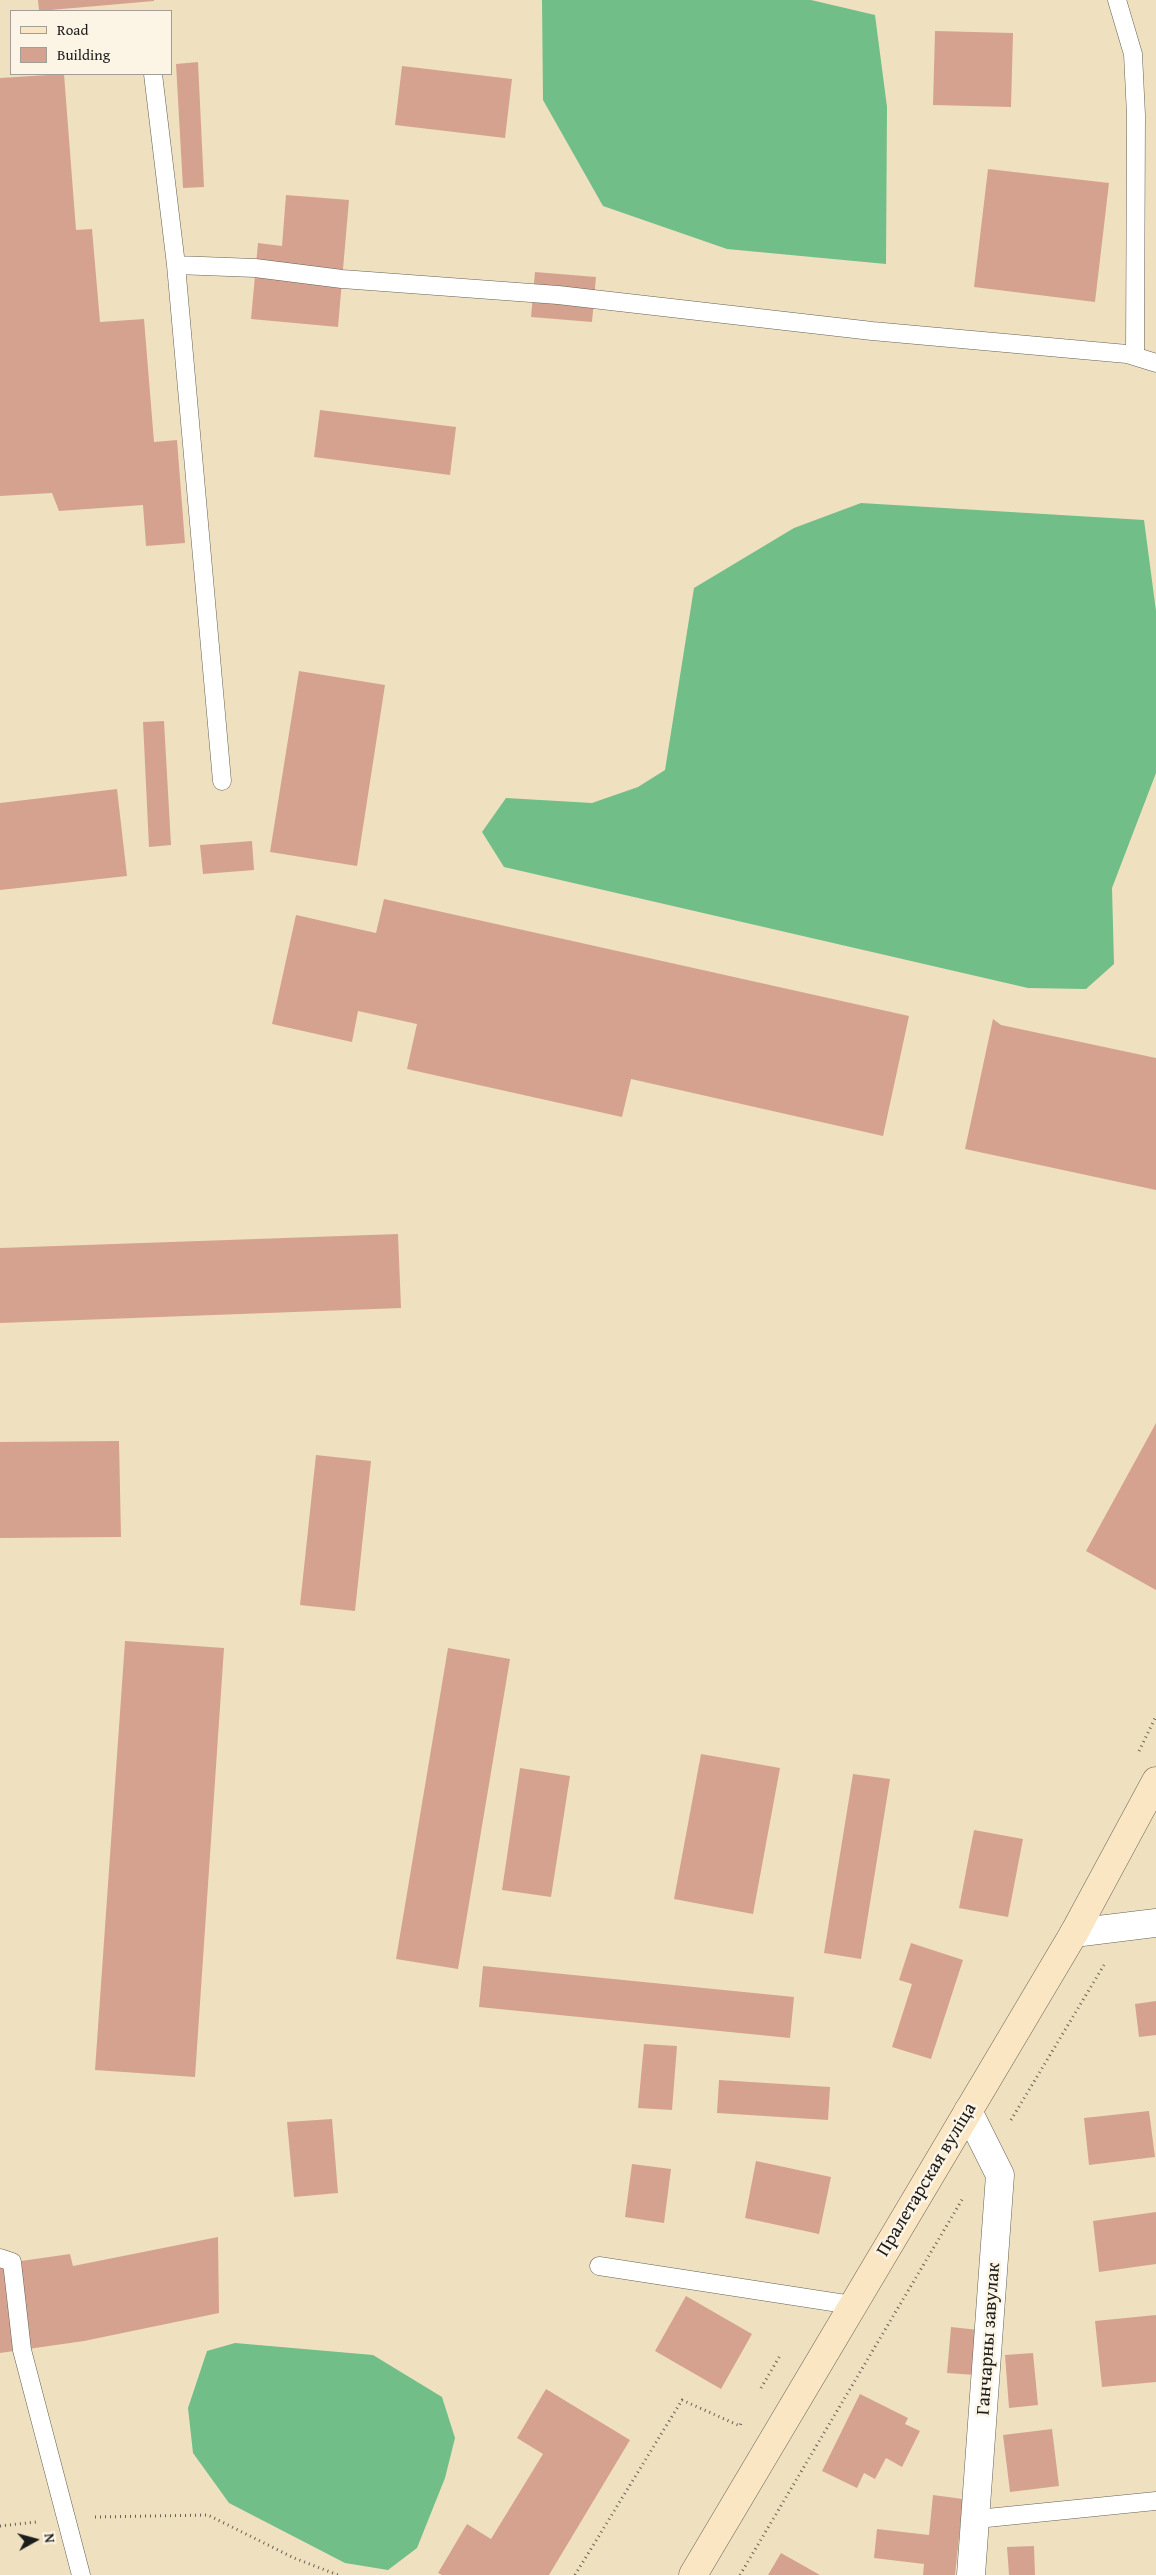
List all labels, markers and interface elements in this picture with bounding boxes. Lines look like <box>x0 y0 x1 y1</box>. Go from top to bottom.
legend <box>10 10 172 75</box>
text: Road <box>57 19 88 40</box>
text: Building <box>57 44 110 65</box>
street label: Пралетарская вуліца <box>872 2099 982 2261</box>
street label: Ганчарны завулак <box>972 2262 1006 2416</box>
north arrow <box>10 2515 60 2565</box>
text: N <box>39 2532 60 2544</box>

